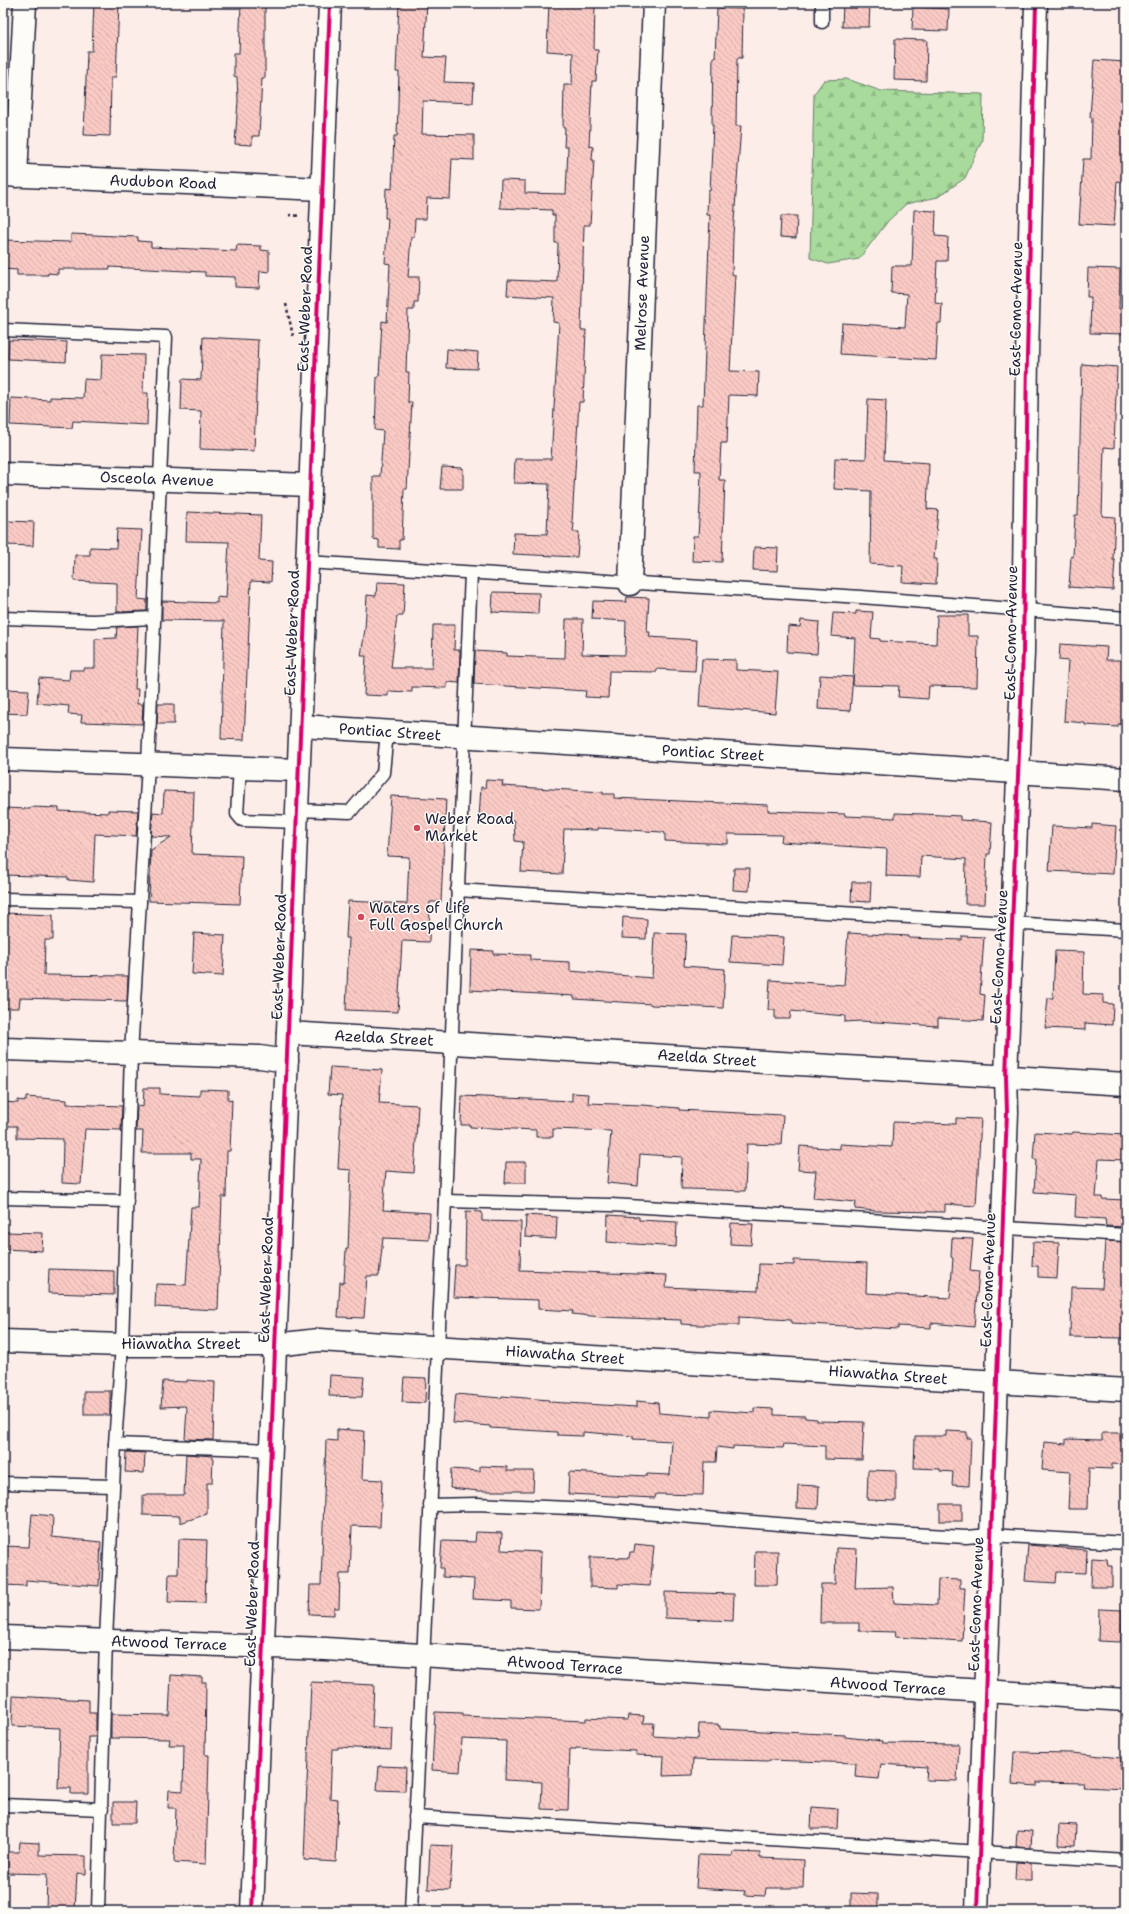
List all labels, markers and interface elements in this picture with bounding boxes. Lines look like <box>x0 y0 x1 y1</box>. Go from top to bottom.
street label: Audubon Road <box>109 170 217 194</box>
street label: Melrose Avenue <box>630 235 654 351</box>
street label: East Como Avenue <box>1005 241 1027 377</box>
street label: East Weber Road <box>293 245 317 372</box>
street label: Osceola Avenue <box>100 467 214 491</box>
street label: East Como Avenue <box>1000 565 1022 701</box>
street label: East Weber Road <box>280 569 304 696</box>
street label: Pontiac Street <box>338 718 442 746</box>
street label: Pontiac Street <box>661 740 765 766</box>
place label: Weber Road Market <box>425 809 515 846</box>
marker: Weber Road Market <box>412 823 422 833</box>
street label: East Como Avenue <box>985 889 1013 1025</box>
street label: East Weber Road <box>267 893 291 1020</box>
place label: Waters of Life Full Gospel Church <box>369 898 503 935</box>
marker: Waters of Life Full Gospel Church <box>356 912 366 922</box>
street label: Azelda Street <box>334 1025 434 1051</box>
street label: Azelda Street <box>657 1045 757 1071</box>
street label: East Como Avenue <box>976 1212 1000 1348</box>
street label: East Weber Road <box>254 1216 278 1343</box>
street label: Hiawatha Street <box>121 1334 241 1354</box>
street label: Hiawatha Street <box>505 1341 625 1369</box>
street label: Hiawatha Street <box>828 1361 948 1389</box>
street label: East Como Avenue <box>964 1536 988 1672</box>
street label: East Weber Road <box>240 1540 264 1667</box>
street label: Atwood Terrace <box>110 1631 228 1655</box>
street label: Atwood Terrace <box>506 1651 624 1679</box>
street label: Atwood Terrace <box>829 1672 947 1700</box>

